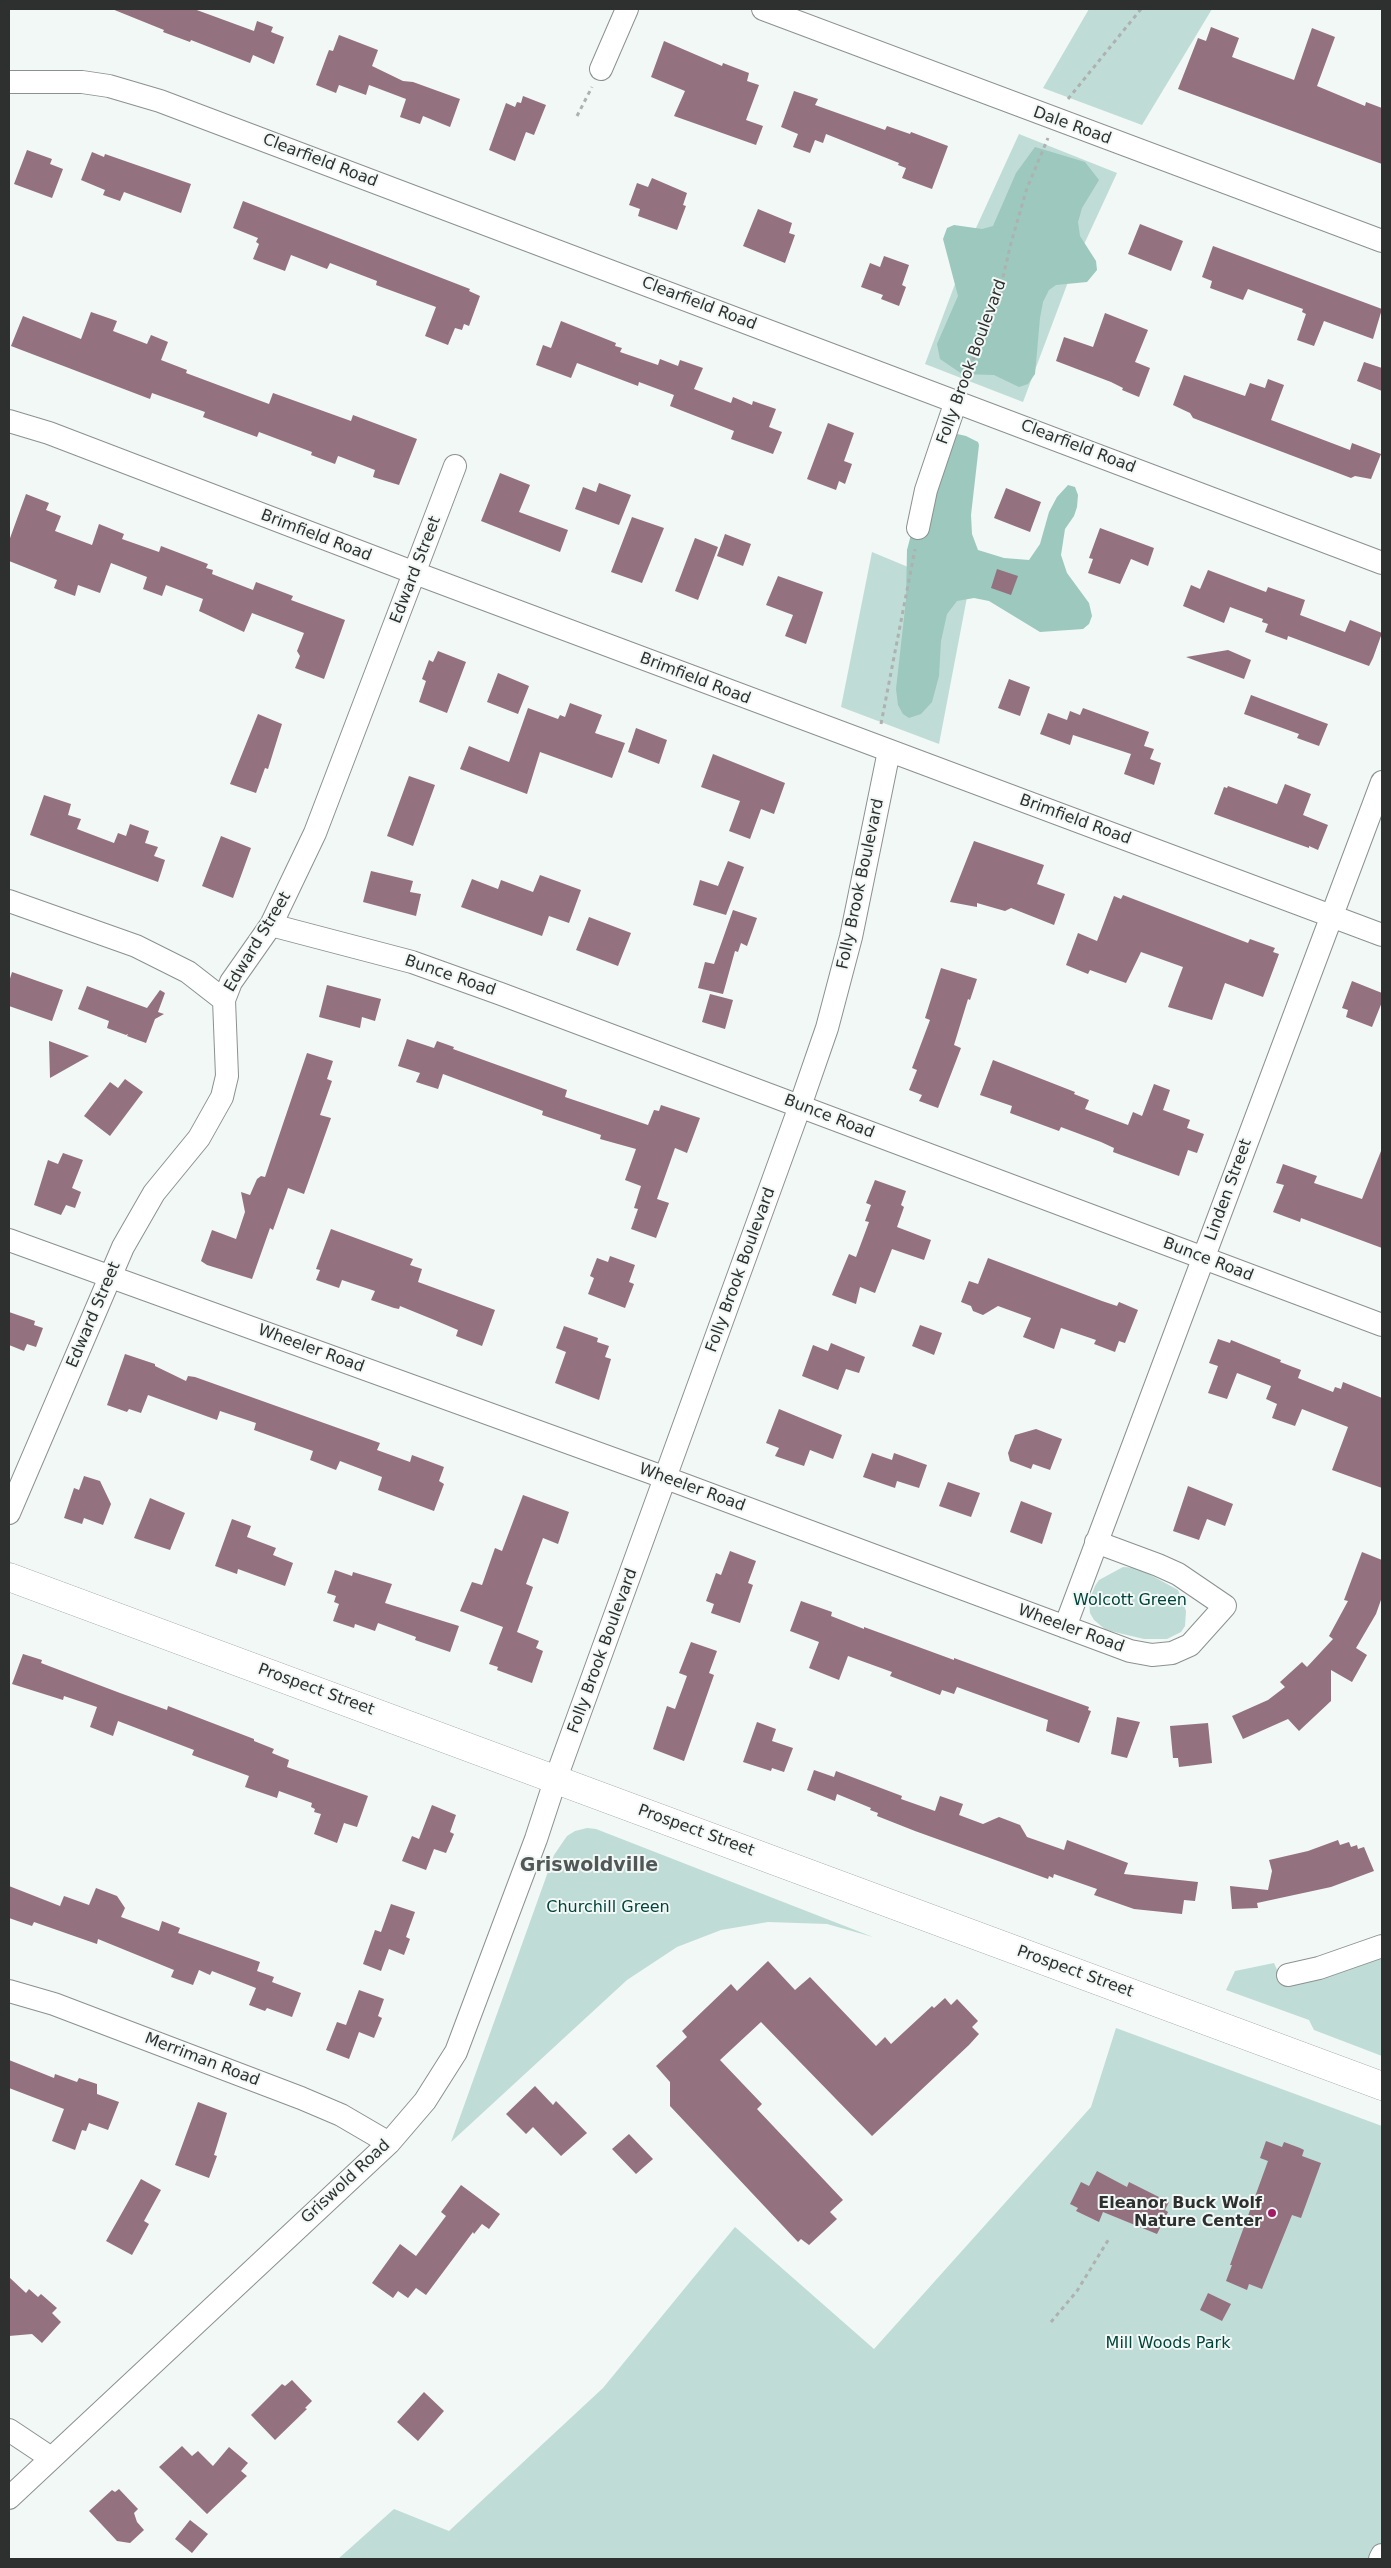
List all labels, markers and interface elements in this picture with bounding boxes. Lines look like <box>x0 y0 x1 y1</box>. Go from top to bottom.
street label: Dale Road <box>1030 103 1114 149</box>
street label: Clearfield Road <box>260 130 380 192</box>
street label: Clearfield Road <box>639 273 759 335</box>
street label: Folly Brook Boulevard <box>933 277 1011 447</box>
street label: Clearfield Road <box>1018 416 1138 478</box>
street label: Brimfield Road <box>258 506 374 566</box>
street label: Edward Street <box>387 514 445 626</box>
street label: Brimfield Road <box>637 649 753 709</box>
street label: Brimfield Road <box>1017 791 1133 849</box>
street label: Folly Brook Boulevard <box>834 797 888 971</box>
street label: Edward Street <box>221 888 295 996</box>
street label: Bunce Road <box>402 951 498 1001</box>
street label: Bunce Road <box>781 1091 877 1143</box>
street label: Linden Street <box>1202 1136 1256 1244</box>
street label: Folly Brook Boulevard <box>702 1185 780 1355</box>
street label: Bunce Road <box>1160 1234 1256 1286</box>
street label: Edward Street <box>63 1259 125 1371</box>
street label: Wheeler Road <box>255 1321 367 1377</box>
street label: Wheeler Road <box>636 1460 748 1516</box>
street label: Folly Brook Boulevard <box>564 1566 642 1736</box>
park label: Wolcott Green <box>1073 1591 1187 1611</box>
street label: Wheeler Road <box>1015 1601 1127 1657</box>
street label: Prospect Street <box>255 1660 377 1720</box>
street label: Prospect Street <box>635 1801 757 1861</box>
district label: Griswoldville <box>520 1855 658 1877</box>
park label: Churchill Green <box>546 1898 670 1918</box>
street label: Prospect Street <box>1014 1942 1136 2002</box>
street label: Merriman Road <box>142 2029 262 2091</box>
street label: Griswold Road <box>298 2136 394 2228</box>
place label: Eleanor Buck Wolf Nature Center <box>1098 2194 1262 2232</box>
marker: Eleanor Buck Wolf Nature Center <box>1266 2207 1278 2219</box>
park label: Mill Woods Park <box>1106 2334 1230 2354</box>

